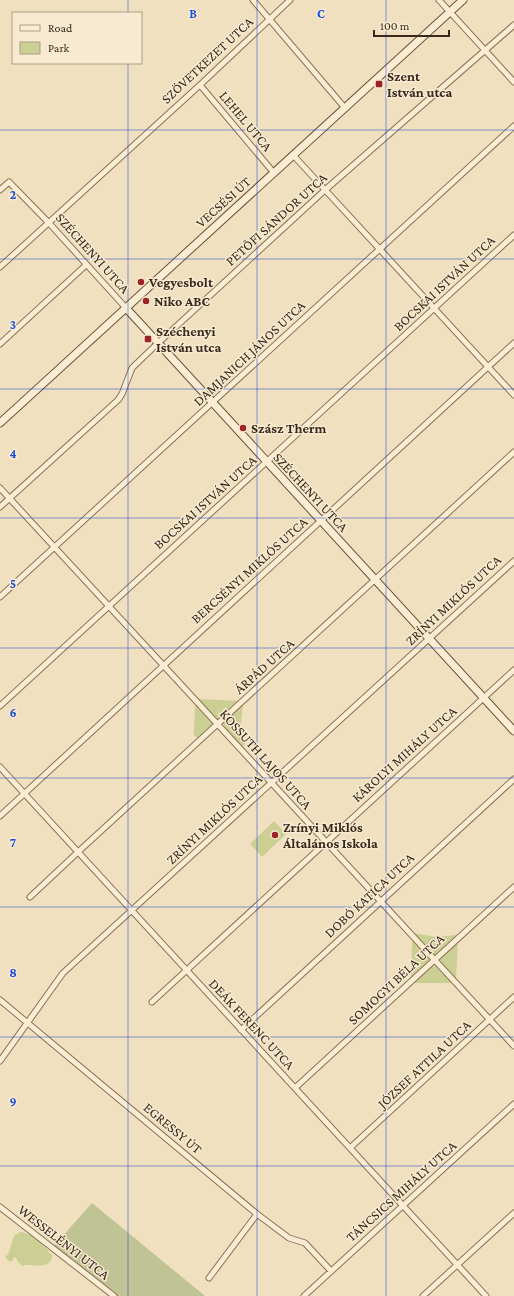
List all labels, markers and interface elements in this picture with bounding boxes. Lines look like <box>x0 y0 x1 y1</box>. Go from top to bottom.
text: B <box>189 6 197 21</box>
text: C <box>317 6 325 21</box>
legend <box>12 12 142 64</box>
scale bar <box>374 12 449 38</box>
street label: SZÖVETKEZET UTCA <box>158 13 256 107</box>
text: 100 m <box>380 19 410 33</box>
text: Road <box>48 21 73 35</box>
text: Park <box>48 41 70 55</box>
place label: Szent István utca <box>387 68 453 100</box>
marker: Szent István utca <box>374 79 384 89</box>
street label: LEHEL UTCA <box>216 88 276 154</box>
street label: PETŐFI SÁNDOR UTCA <box>222 169 330 269</box>
street label: VECSÉSI ÚT <box>192 173 254 231</box>
text: 2 <box>10 187 17 202</box>
street label: SZÉCHENYI UTCA <box>53 210 133 296</box>
street label: BOCSKAI ISTVÁN UTCA <box>390 232 498 334</box>
place label: Vegyesbolt <box>148 274 214 290</box>
marker: Vegyesbolt <box>136 277 146 287</box>
place label: Niko ABC <box>154 293 211 309</box>
marker: Niko ABC <box>141 296 151 306</box>
street label: DAMJANICH JÁNOS UTCA <box>190 297 308 409</box>
text: 3 <box>10 317 16 332</box>
place label: Széchenyi István utca <box>156 323 222 355</box>
marker: Széchenyi István utca <box>143 334 153 344</box>
place label: Szász Therm <box>251 420 327 436</box>
marker: Szász Therm <box>238 423 248 433</box>
text: 4 <box>9 446 17 461</box>
street label: SZÉCHENYI UTCA <box>270 449 352 535</box>
street label: BOCSKAI ISTVÁN UTCA <box>150 452 260 552</box>
street label: BERCSÉNYI MIKLÓS UTCA <box>188 514 310 626</box>
street label: ZRÍNYI MIKLÓS UTCA <box>402 552 504 648</box>
text: 5 <box>10 576 16 591</box>
street label: ÁRPÁD UTCA <box>231 635 297 697</box>
street label: KÁROLYI MIHÁLY UTCA <box>348 703 460 805</box>
text: 6 <box>9 705 17 720</box>
street label: KOSSUTH LAJOS UTCA <box>217 706 315 812</box>
street label: ZRÍNYI MIKLÓS UTCA <box>163 771 265 867</box>
place label: Zrínyi Miklós Általános Iskola <box>282 819 378 851</box>
marker: Zrínyi Miklós Általános Iskola <box>270 830 280 840</box>
text: 7 <box>10 835 16 850</box>
street label: DOBÓ KATICA UTCA <box>321 849 417 941</box>
street label: SOMOGYI BÉLA UTCA <box>345 930 447 1028</box>
text: 8 <box>9 965 17 980</box>
street label: DEÁK FERENC UTCA <box>206 975 298 1073</box>
street label: JÓZSEF ATTILA UTCA <box>373 1017 474 1113</box>
text: 9 <box>9 1094 17 1109</box>
street label: EGRESSY ÚT <box>141 1099 206 1157</box>
street label: TÁNCSICS MIHÁLY UTCA <box>343 1137 459 1245</box>
street label: WESSELÉNYI UTCA <box>15 1201 113 1283</box>

